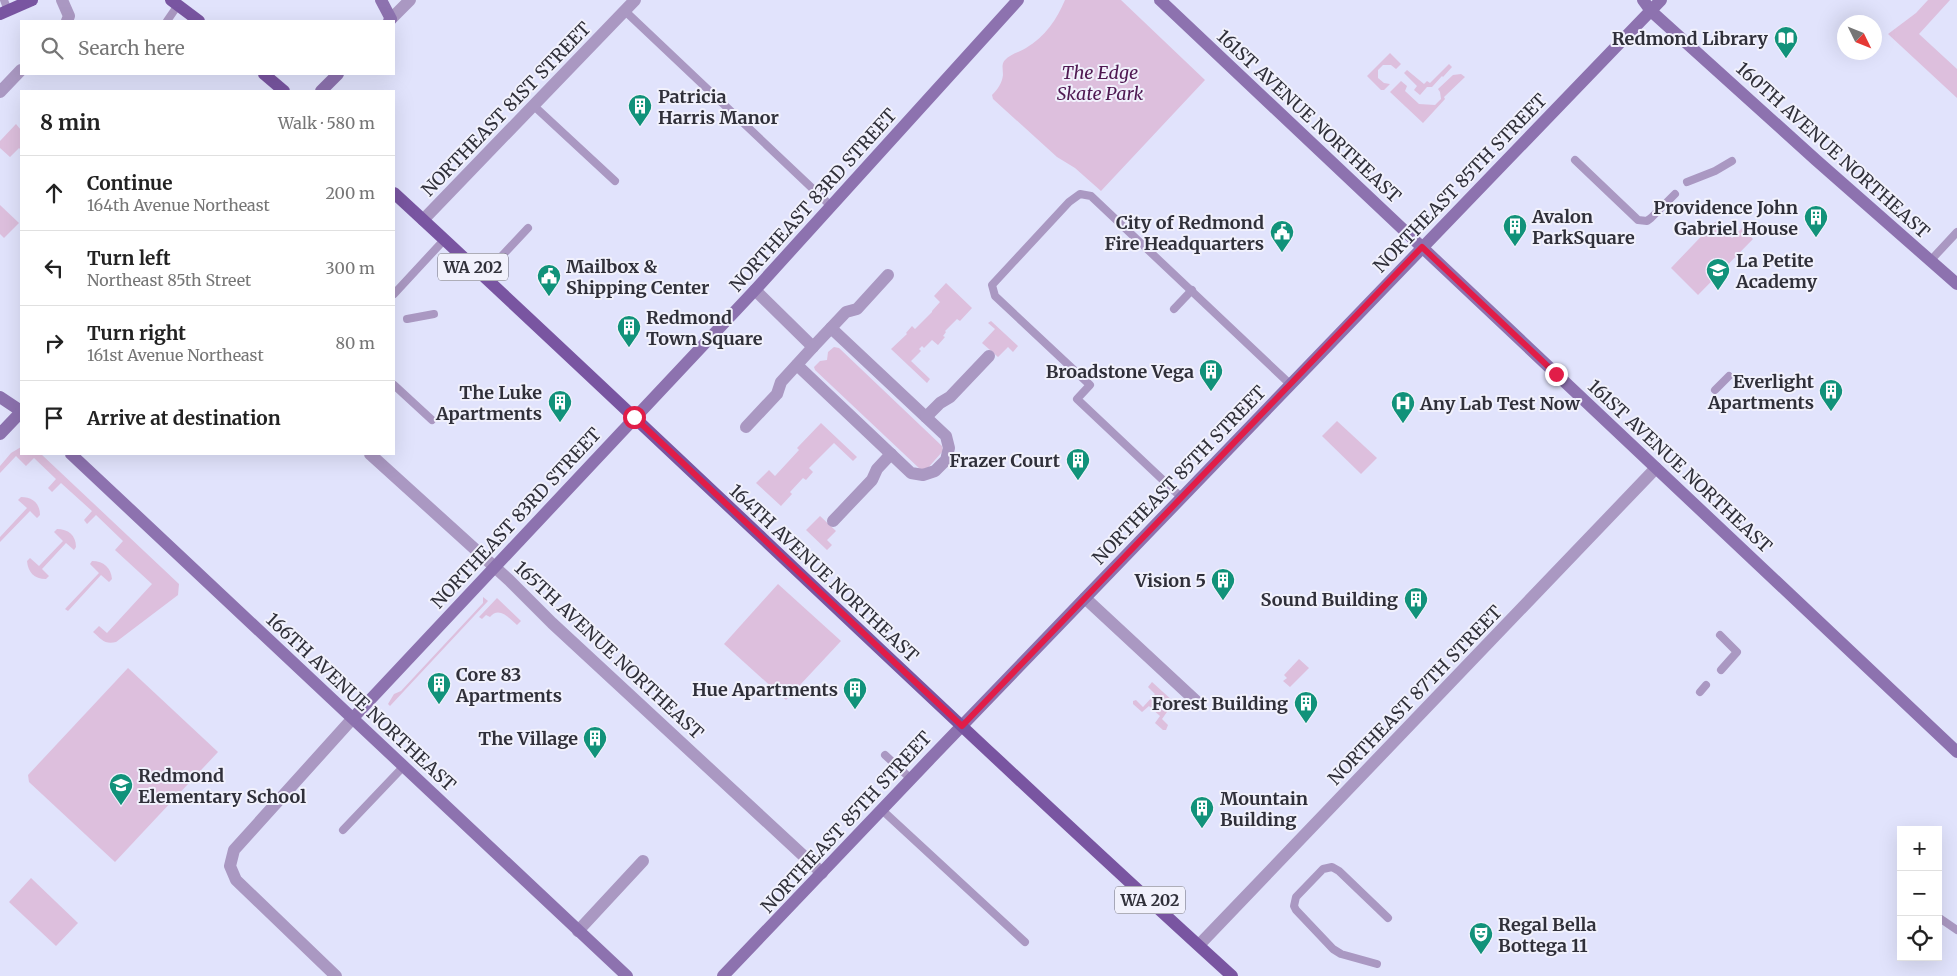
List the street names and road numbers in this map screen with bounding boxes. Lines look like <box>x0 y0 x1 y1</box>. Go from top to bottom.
street label: NORTHEAST 81ST STREET <box>417 17 596 201</box>
street label: 161ST AVENUE NORTHEAST <box>1212 24 1406 208</box>
street label: 160TH AVENUE NORTHEAST <box>1731 57 1935 243</box>
street label: NORTHEAST 85TH STREET <box>1368 88 1552 277</box>
street label: NORTHEAST 83RD STREET <box>725 103 902 296</box>
road number: WA 202 <box>438 253 508 280</box>
street label: 161ST AVENUE NORTHEAST <box>1583 374 1777 558</box>
street label: NORTHEAST 85TH STREET <box>1087 380 1271 569</box>
street label: NORTHEAST 83RD STREET <box>426 423 606 613</box>
street label: 164TH AVENUE NORTHEAST <box>724 479 924 667</box>
street label: 165TH AVENUE NORTHEAST <box>510 556 709 744</box>
street label: NORTHEAST 87TH STREET <box>1323 600 1507 790</box>
street label: 166TH AVENUE NORTHEAST <box>261 608 461 796</box>
street label: NORTHEAST 85TH STREET <box>756 726 937 918</box>
road number: WA 202 <box>1115 886 1185 914</box>

